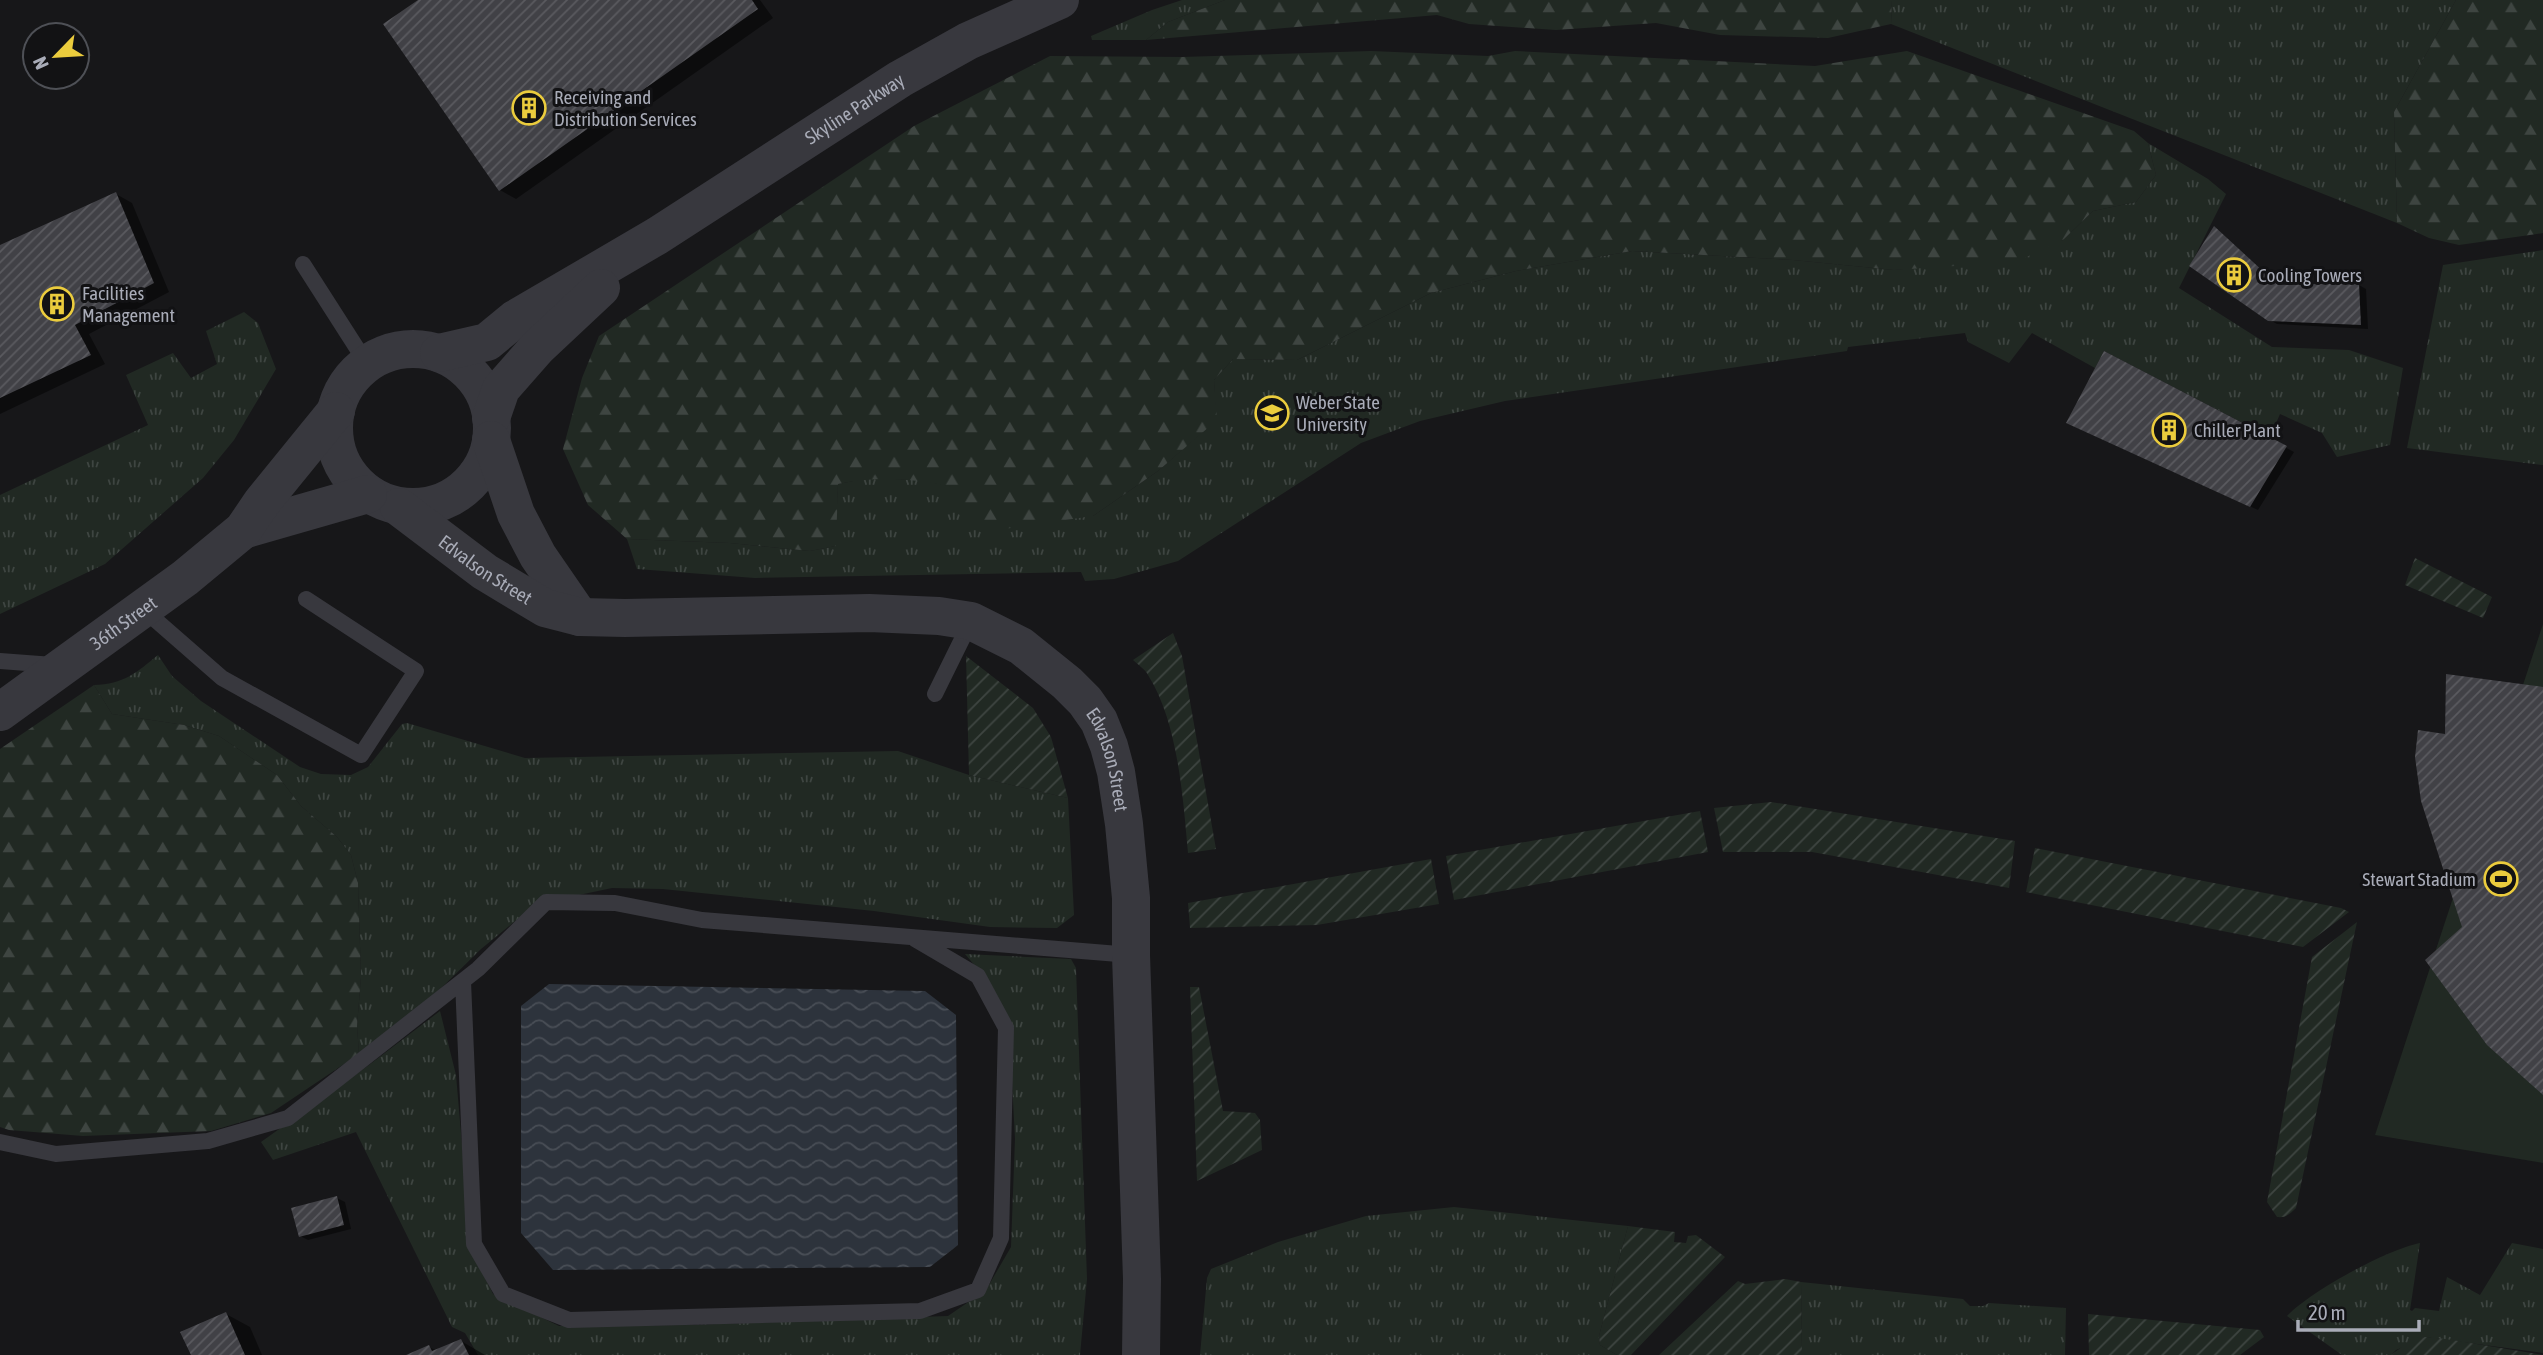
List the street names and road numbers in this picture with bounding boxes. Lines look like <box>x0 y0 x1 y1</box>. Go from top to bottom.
street label: Skyline Parkway <box>801 68 908 149</box>
street label: Edvalson Street <box>435 530 536 609</box>
street label: 36th Street <box>85 591 161 654</box>
street label: Edvalson Street <box>1082 703 1133 813</box>

